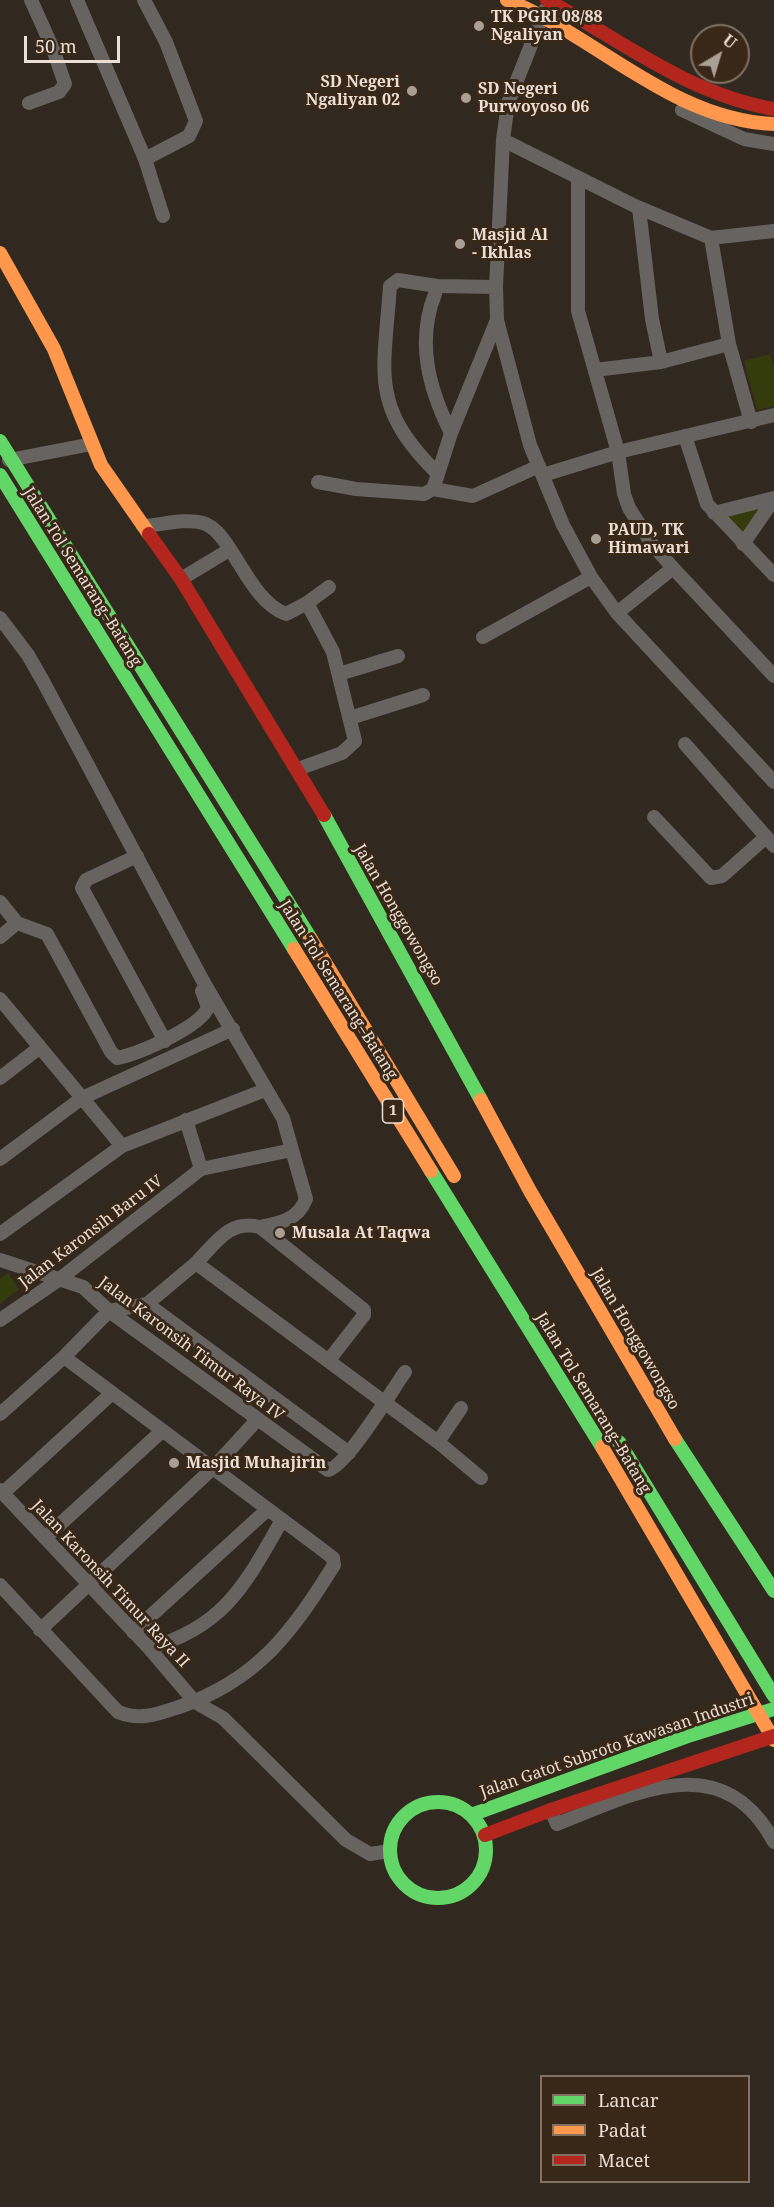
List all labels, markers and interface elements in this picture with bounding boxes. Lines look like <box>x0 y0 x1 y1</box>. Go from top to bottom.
place label: TK PGRI 08/88 Ngaliyan <box>491 7 603 45</box>
marker: TK PGRI 08/88 Ngaliyan <box>472 19 486 33</box>
scale bar <box>27 24 123 62</box>
north arrow <box>690 24 750 84</box>
text: U <box>718 29 741 54</box>
text: 50 m <box>35 34 77 58</box>
place label: SD Negeri Ngaliyan 02 <box>306 72 400 110</box>
place label: SD Negeri Purwoyoso 06 <box>478 79 589 117</box>
marker: SD Negeri Ngaliyan 02 <box>405 84 419 98</box>
marker: SD Negeri Purwoyoso 06 <box>459 91 473 105</box>
place label: Masjid Al - Ikhlas <box>472 225 548 263</box>
marker: Masjid Al - Ikhlas <box>453 237 467 251</box>
street label: Jalan Tol Semarang–Batang <box>19 484 145 670</box>
place label: PAUD, TK Himawari <box>608 520 689 558</box>
marker: PAUD, TK Himawari <box>589 532 603 546</box>
street label: Jalan Honggowongso <box>350 841 446 989</box>
street label: Jalan Tol Semarang–Batang <box>275 897 401 1083</box>
road number: 1 <box>382 1099 404 1123</box>
street label: Jalan Karonsih Baru IV <box>15 1172 167 1292</box>
place label: Musala At Taqwa <box>292 1223 431 1243</box>
marker: Musala At Taqwa <box>273 1226 287 1240</box>
street label: Jalan Honggowongso <box>587 1265 683 1413</box>
street label: Jalan Karonsih Timur Raya IV <box>95 1273 287 1425</box>
street label: Jalan Tol Semarang–Batang <box>531 1309 655 1497</box>
place label: Masjid Muhajirin <box>186 1453 326 1473</box>
marker: Masjid Muhajirin <box>167 1456 181 1470</box>
street label: Jalan Karonsih Timur Raya II <box>27 1496 193 1672</box>
street label: Jalan Gatot Subroto Kawasan Industri <box>478 1690 756 1802</box>
legend <box>540 2075 750 2183</box>
text: Lancar <box>598 2088 658 2112</box>
text: Padat <box>598 2118 647 2142</box>
text: Macet <box>598 2148 650 2172</box>

